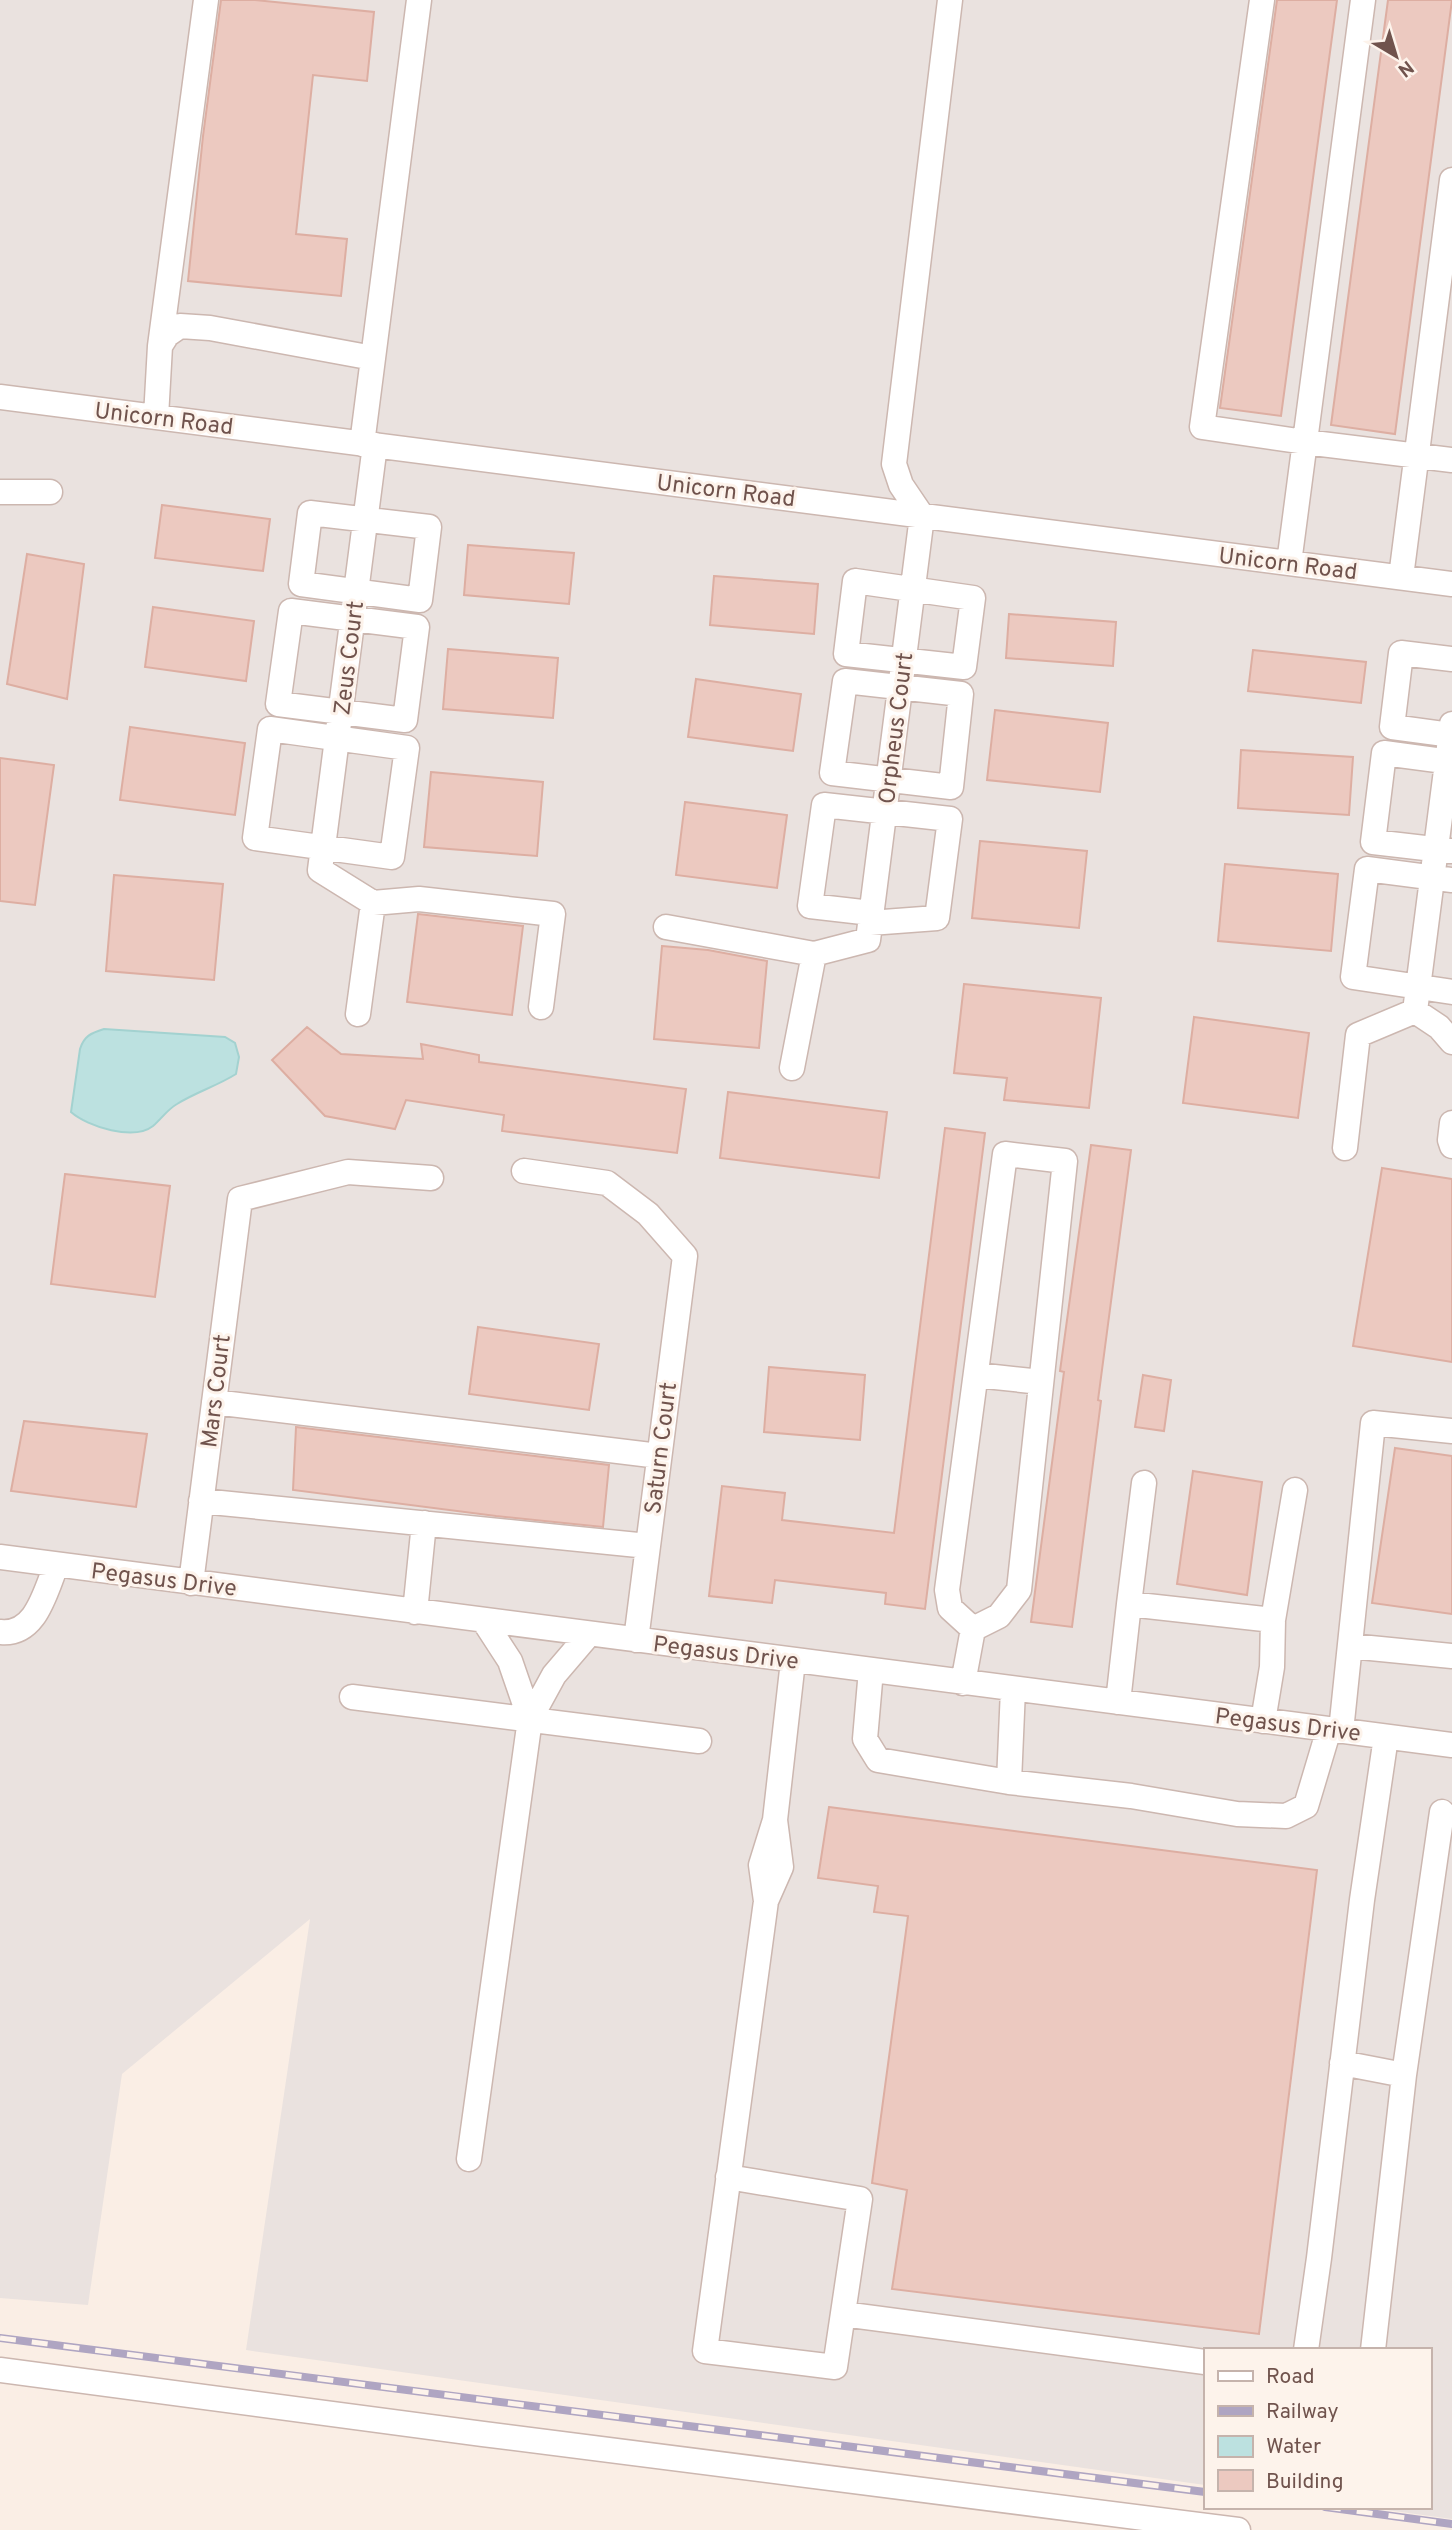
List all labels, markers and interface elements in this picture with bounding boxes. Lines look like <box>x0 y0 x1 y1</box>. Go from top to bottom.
north arrow <box>1361 21 1431 91</box>
text: N <box>1392 54 1418 81</box>
street label: Unicorn Road <box>93 398 235 443</box>
street label: Unicorn Road <box>655 470 797 515</box>
street label: Unicorn Road <box>1217 543 1359 588</box>
street label: Zeus Court <box>329 599 372 717</box>
street label: Orpheus Court <box>874 651 921 806</box>
street label: Mars Court <box>196 1333 239 1450</box>
street label: Saturn Court <box>640 1381 685 1516</box>
street label: Pegasus Drive <box>89 1558 238 1605</box>
street label: Pegasus Drive <box>651 1631 800 1678</box>
street label: Pegasus Drive <box>1213 1703 1362 1750</box>
legend <box>1204 2348 1431 2509</box>
text: Road <box>1266 2364 1315 2391</box>
text: Railway <box>1266 2399 1339 2426</box>
text: Water <box>1266 2434 1321 2461</box>
text: Building <box>1266 2469 1344 2496</box>

